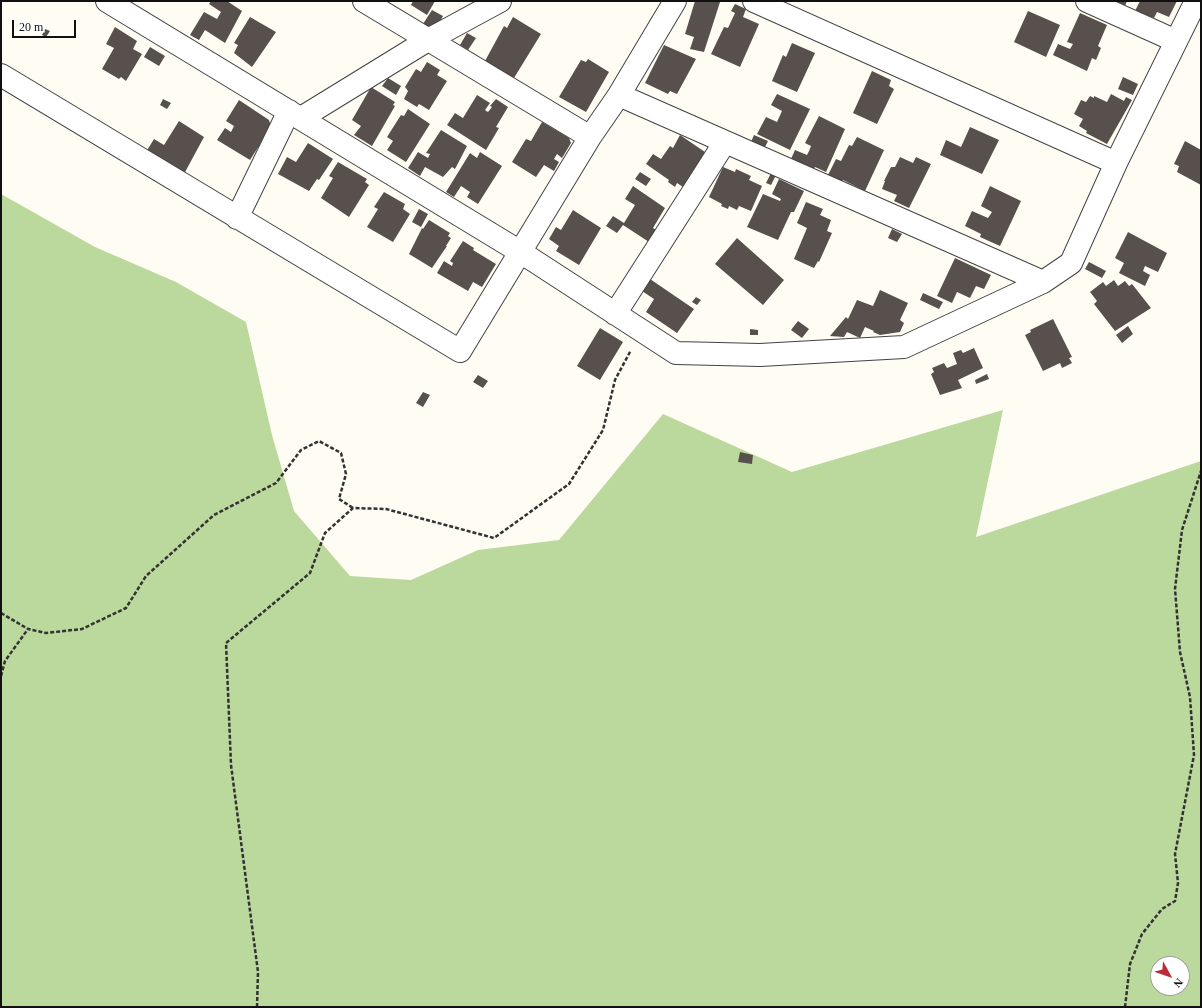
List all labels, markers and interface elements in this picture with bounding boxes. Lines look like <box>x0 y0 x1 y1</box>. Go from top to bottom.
scale bar <box>14 12 78 38</box>
text: 20 m <box>19 20 43 34</box>
north arrow <box>1150 956 1190 996</box>
text: N <box>1171 976 1186 990</box>

